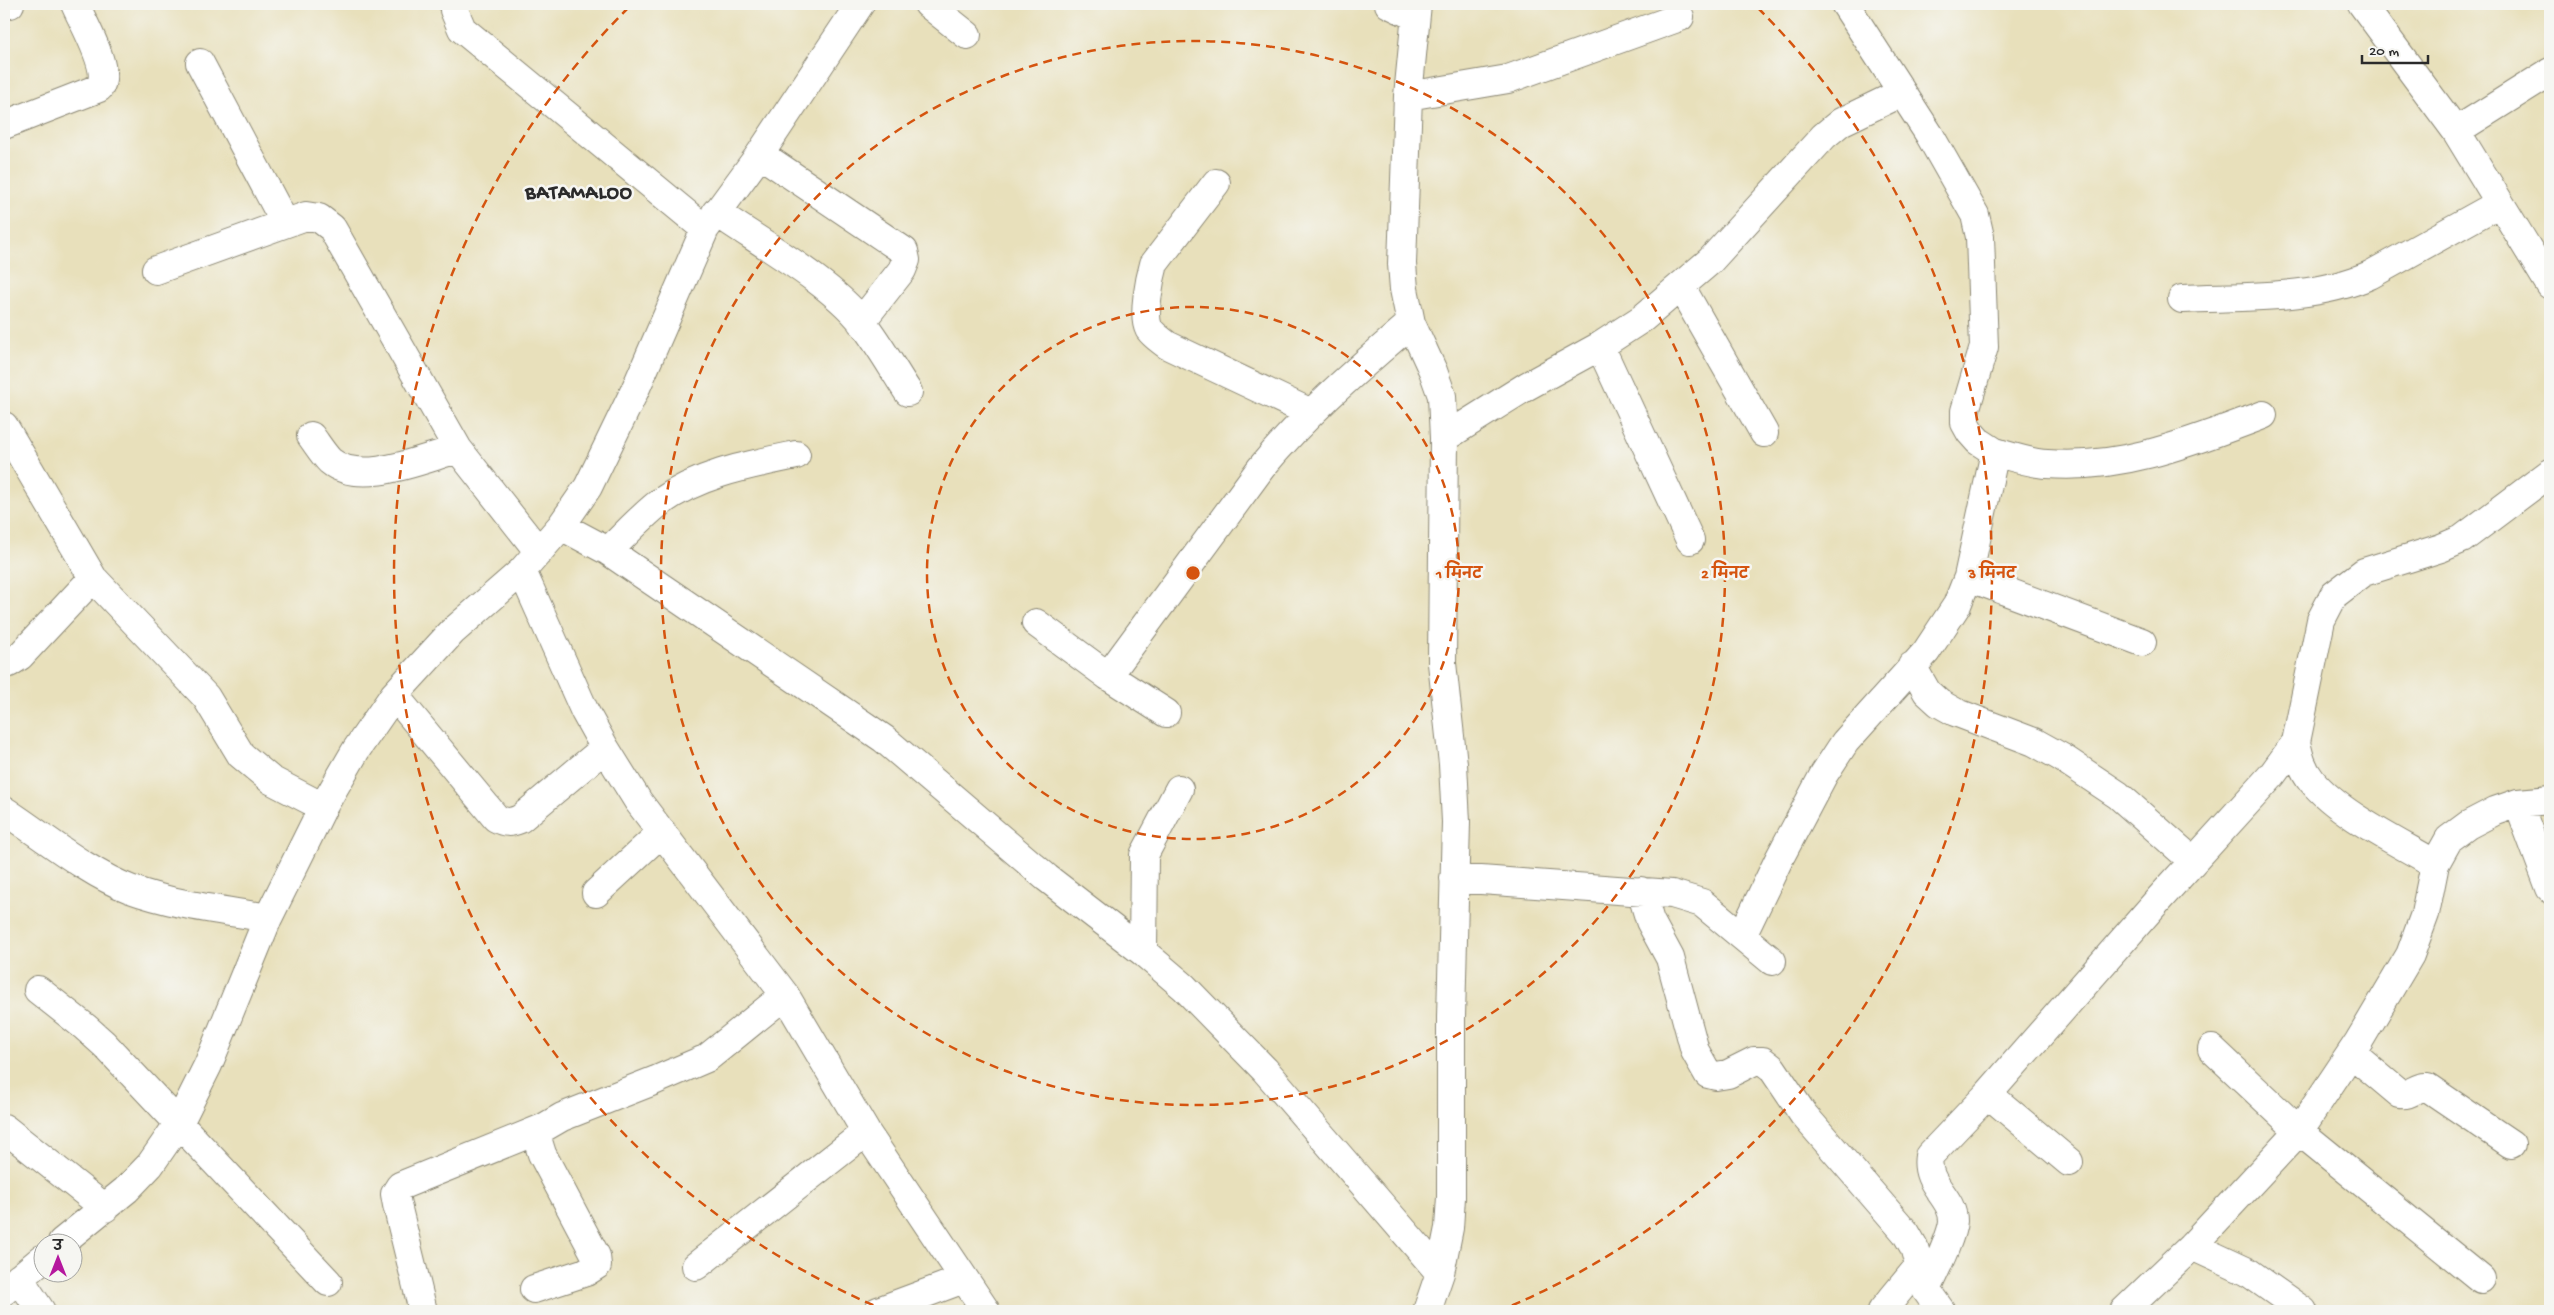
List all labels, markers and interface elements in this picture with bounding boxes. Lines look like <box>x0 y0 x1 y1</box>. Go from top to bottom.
scale bar <box>2362 32 2428 64</box>
text: 20 m <box>2369 43 2399 61</box>
district label: BATAMALOO <box>524 183 633 206</box>
text: 1 मिनट <box>1435 560 1483 584</box>
text: 2 मिनट <box>1701 560 1750 584</box>
text: 3 मिनट <box>1967 560 2017 584</box>
centre of rings <box>1184 564 1202 582</box>
north arrow <box>32 1232 82 1282</box>
text: उ <box>51 1239 64 1256</box>

